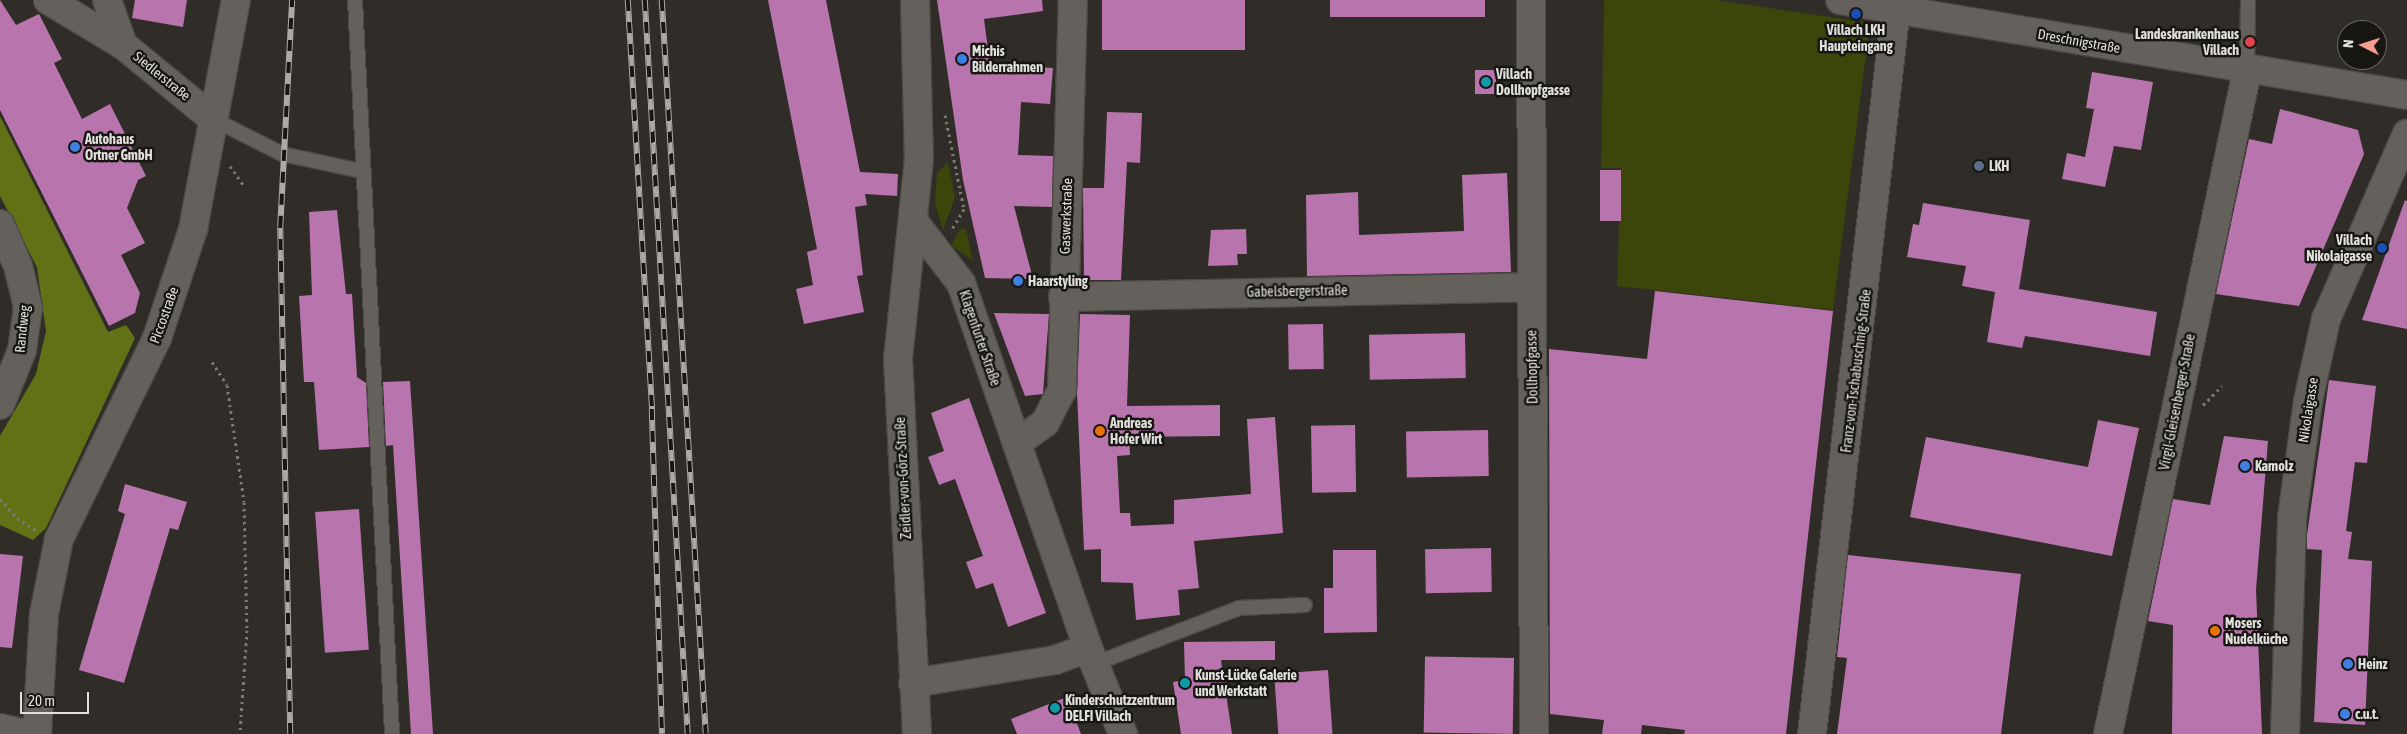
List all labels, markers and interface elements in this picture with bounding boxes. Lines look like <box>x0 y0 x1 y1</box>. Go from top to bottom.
marker: Villach LKH Haupteingang <box>1850 8 1862 20</box>
north arrow <box>2337 20 2387 70</box>
place label: Villach LKH Haupteingang <box>1819 22 1893 54</box>
street label: Dreschnigstraße <box>2036 25 2122 57</box>
place label: Landeskrankenhaus Villach <box>2135 26 2239 58</box>
marker: Landeskrankenhaus Villach <box>2243 35 2257 49</box>
text: N <box>2340 39 2356 49</box>
place label: Michis Bilderrahmen <box>972 43 1043 75</box>
street label: Siedlerstraße <box>130 48 194 104</box>
marker: Michis Bilderrahmen <box>956 53 968 65</box>
place label: Villach Dollhopfgasse <box>1496 66 1570 98</box>
marker: Villach Dollhopfgasse <box>1480 76 1492 88</box>
place label: Autohaus Ortner GmbH <box>85 131 153 164</box>
marker: Autohaus Ortner GmbH <box>69 141 81 153</box>
place label: LKH <box>1989 158 2009 174</box>
marker: LKH <box>1973 160 1985 172</box>
street label: Gaswerkstraße <box>1056 178 1076 254</box>
place label: Villach Nikolaigasse <box>2306 232 2372 264</box>
marker: Villach Nikolaigasse <box>2376 242 2388 254</box>
place label: Haarstyling <box>1028 273 1088 289</box>
marker: Haarstyling <box>1012 275 1024 287</box>
street label: Gabelsbergerstraße <box>1246 282 1348 300</box>
street label: Piccostraße <box>146 284 182 346</box>
street label: Klagenfurter Straße <box>956 288 1004 388</box>
street label: Franz-von-Tschabuschnig-Straße <box>1838 288 1874 454</box>
street label: Randweg <box>11 304 33 354</box>
street label: Dollhopfgasse <box>1523 330 1541 404</box>
street label: Virgil-Gleisenberger-Straße <box>2156 332 2198 472</box>
street label: Nikolaigasse <box>2295 376 2321 444</box>
place label: Andreas Hofer Wirt <box>1110 415 1162 448</box>
street label: Zeidler-von-Görz-Straße <box>891 416 915 540</box>
marker: Andreas Hofer Wirt <box>1094 425 1106 437</box>
place label: Kamolz <box>2255 458 2293 474</box>
marker: Kamolz <box>2239 460 2251 472</box>
place label: Mosers Nudelküche <box>2225 615 2288 648</box>
marker: Mosers Nudelküche <box>2209 625 2221 637</box>
place label: Heinz <box>2358 656 2388 672</box>
marker: Heinz <box>2342 658 2354 670</box>
place label: Kunst-Lücke Galerie und Werkstatt <box>1195 667 1297 700</box>
marker: Kunst-Lücke Galerie und Werkstatt <box>1179 677 1191 689</box>
scale bar <box>22 682 91 714</box>
text: 20 m <box>28 692 55 709</box>
place label: Kinderschutzzentrum DELFI Villach <box>1065 692 1175 724</box>
marker: Kinderschutzzentrum DELFI Villach <box>1049 702 1061 714</box>
place label: c.u.t. <box>2355 706 2378 722</box>
marker: c.u.t. <box>2339 708 2351 720</box>

